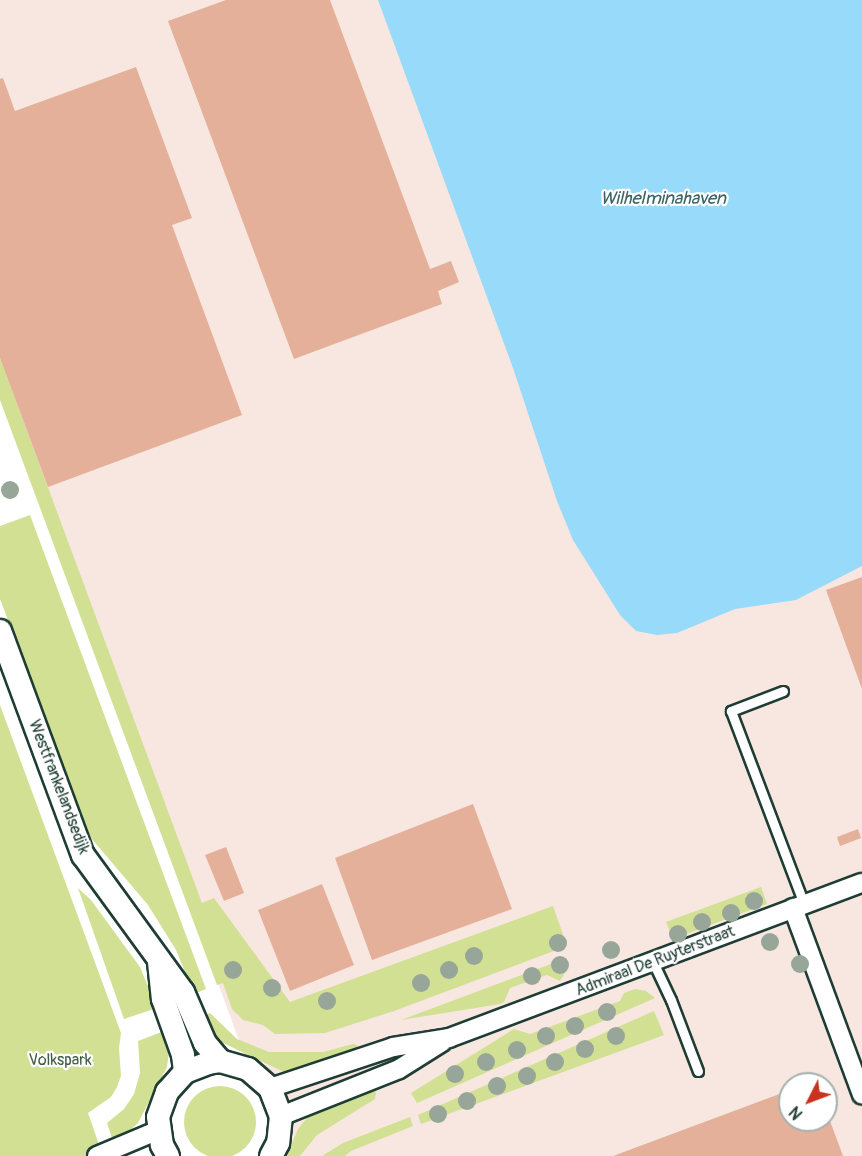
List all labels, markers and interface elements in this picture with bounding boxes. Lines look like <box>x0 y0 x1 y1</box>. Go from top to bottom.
water label: Wilhelminahaven <box>600 188 726 210</box>
street label: Westfrankelandsedijk <box>25 717 93 857</box>
street label: Admiraal De Ruyterstraat <box>573 922 737 1000</box>
park label: Volkspark <box>28 1050 92 1070</box>
north arrow <box>778 1072 838 1132</box>
text: N <box>785 1102 807 1123</box>

